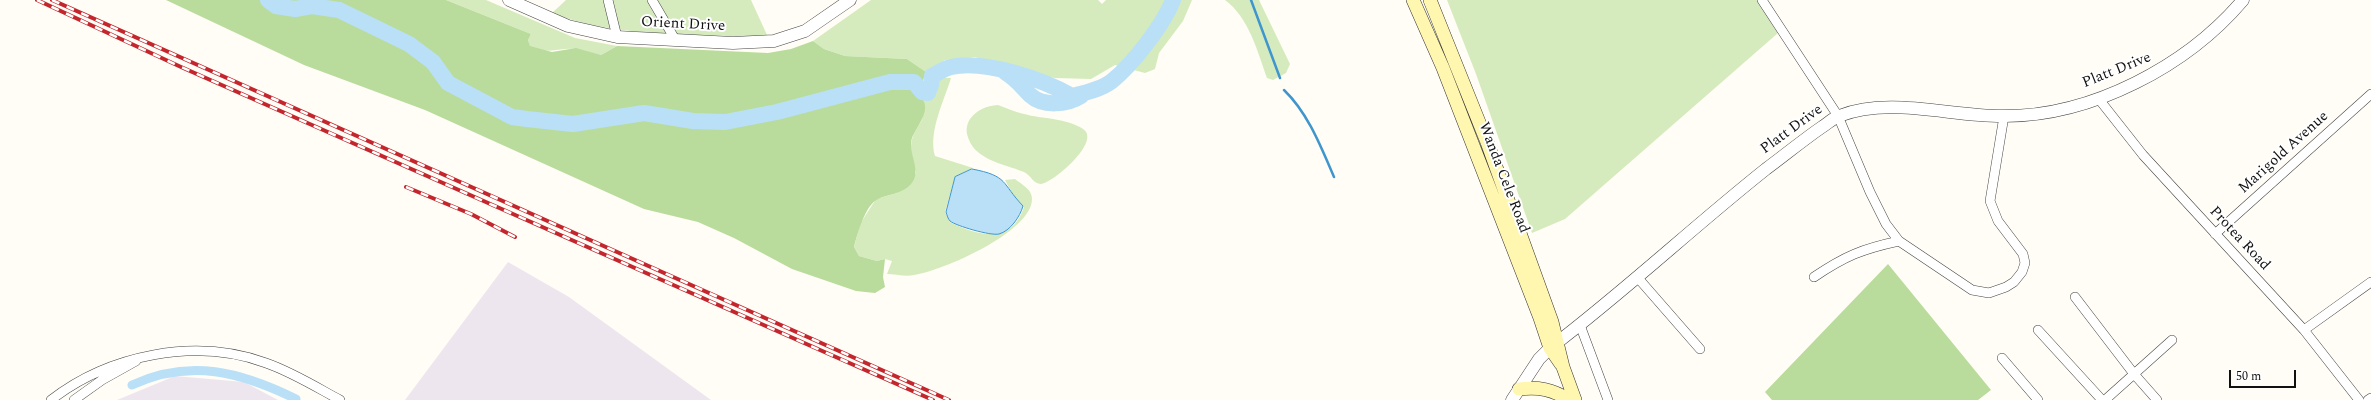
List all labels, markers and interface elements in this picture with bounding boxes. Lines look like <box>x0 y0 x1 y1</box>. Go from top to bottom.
street label: Orient Drive <box>640 14 726 36</box>
street label: Platt Drive <box>2080 49 2154 93</box>
street label: Platt Drive <box>1757 101 1827 159</box>
street label: Marigold Avenue <box>2235 108 2333 198</box>
street label: Wanda Cele Road <box>1474 120 1532 236</box>
street label: Protea Road <box>2205 203 2273 275</box>
scale bar <box>2231 362 2298 388</box>
text: 50 m <box>2236 367 2261 386</box>

